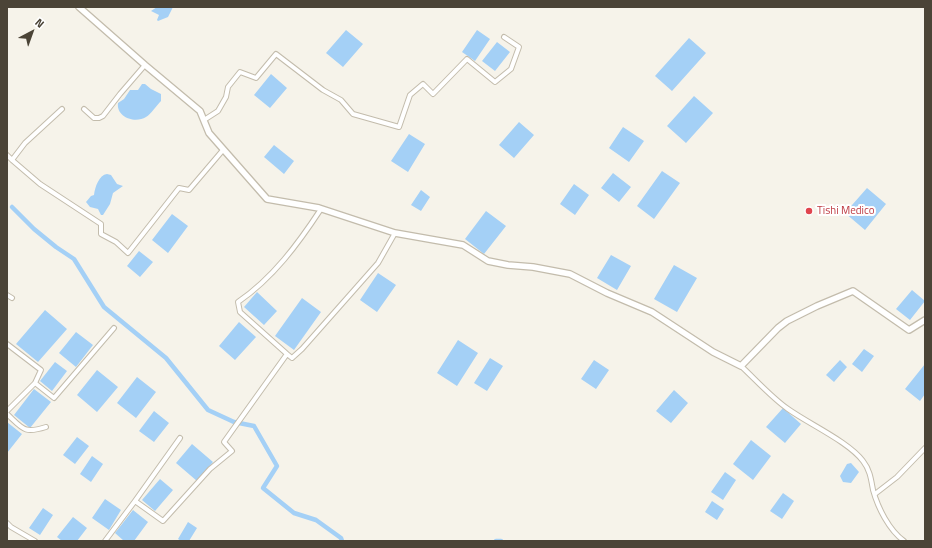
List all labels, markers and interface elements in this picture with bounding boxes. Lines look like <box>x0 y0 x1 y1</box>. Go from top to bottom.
north arrow <box>12 12 52 52</box>
text: N <box>32 14 48 31</box>
place label: Tishi Medico <box>817 204 875 218</box>
marker: Tishi Medico <box>804 206 814 216</box>

